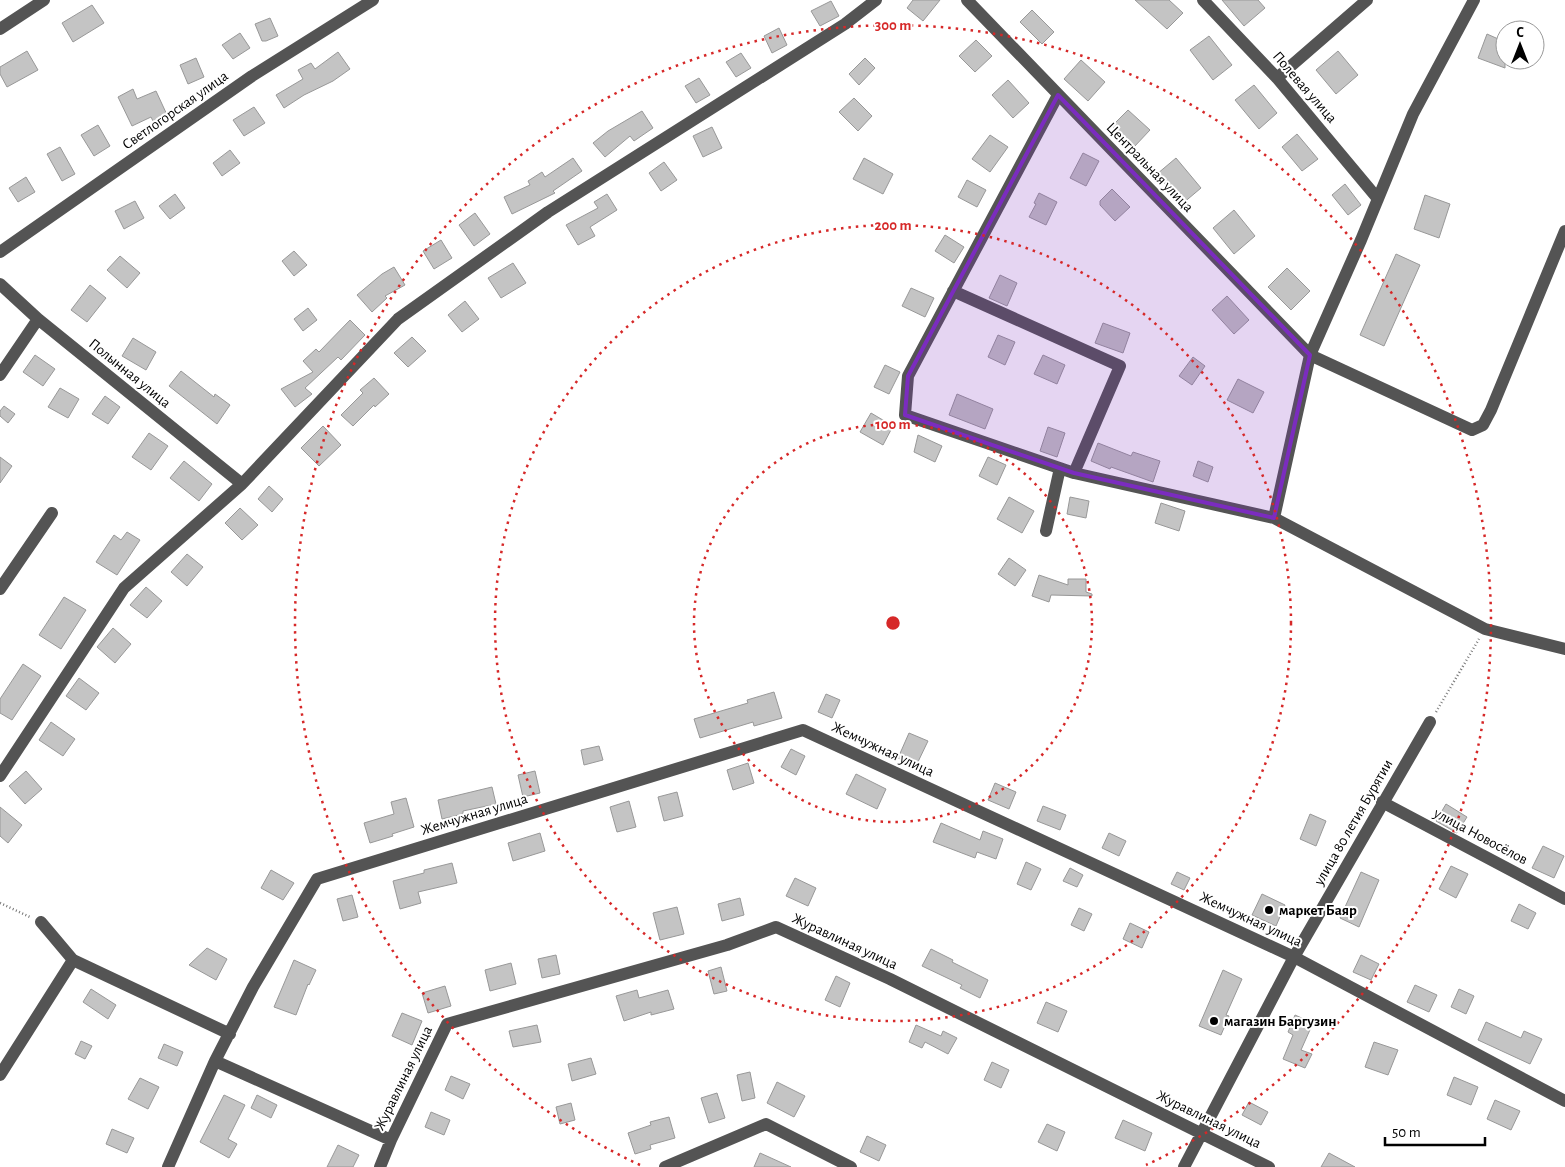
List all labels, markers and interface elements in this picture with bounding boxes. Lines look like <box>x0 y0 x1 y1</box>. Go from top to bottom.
text: 300 m <box>875 18 911 33</box>
north arrow <box>1495 20 1545 70</box>
text: С <box>1516 26 1524 40</box>
street label: Полевая улица <box>1270 49 1340 126</box>
street label: Светлогорская улица <box>120 68 231 152</box>
street label: Центральная улица <box>1103 120 1196 215</box>
text: 200 m <box>874 218 912 233</box>
street label: Полынная улица <box>86 336 174 411</box>
text: 100 m <box>875 417 911 432</box>
centre of rings <box>884 614 902 632</box>
street label: Жемчужная улица <box>829 719 936 780</box>
street label: улица 80 летия Бурятии <box>1311 757 1396 889</box>
street label: Жемчужная улица <box>419 791 530 838</box>
street label: улица Новосёлов <box>1430 805 1530 867</box>
street label: Жемчужная улица <box>1197 889 1304 950</box>
place label: маркет Баяр <box>1279 903 1357 918</box>
marker: маркет Баяр <box>1263 904 1275 916</box>
street label: Журавлиная улица <box>790 911 900 972</box>
place label: магазин Баргузин <box>1224 1014 1336 1029</box>
marker: магазин Баргузин <box>1208 1015 1220 1027</box>
street label: Журавлиная улица <box>372 1023 435 1133</box>
street label: Журавлиная улица <box>1154 1088 1264 1151</box>
scale bar <box>1385 1114 1485 1146</box>
text: 50 m <box>1392 1125 1421 1140</box>

